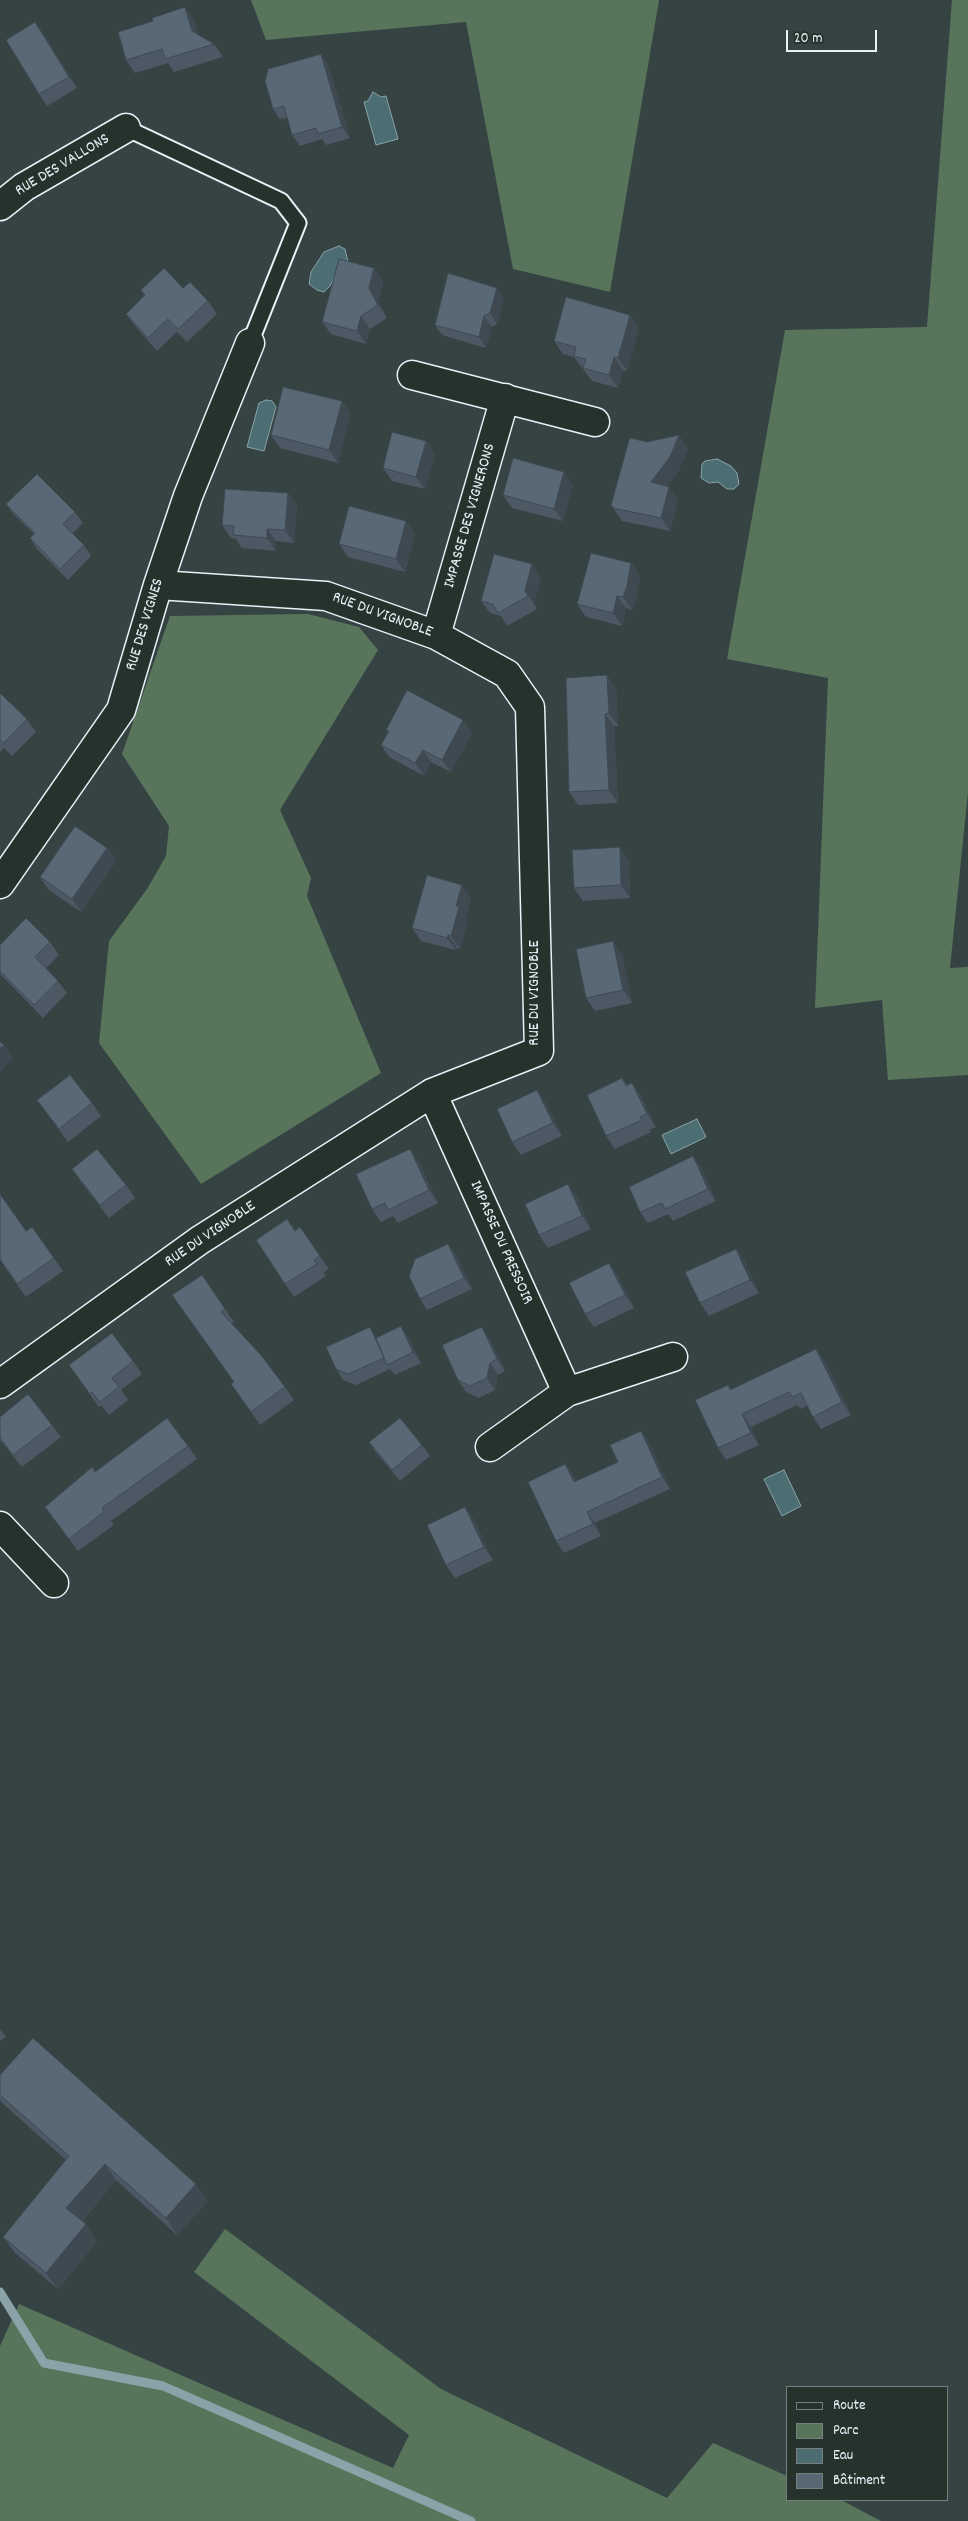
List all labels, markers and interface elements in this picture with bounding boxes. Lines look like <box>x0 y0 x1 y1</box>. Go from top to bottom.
scale bar <box>788 20 879 52</box>
text: 20 m <box>794 28 822 50</box>
street label: RUE DES VALLONS <box>12 130 114 202</box>
street label: IMPASSE DES VIGNERONS <box>441 442 501 590</box>
street label: RUE DES VIGNES <box>123 576 169 674</box>
street label: RUE DU VIGNOBLE <box>329 589 435 643</box>
street label: RUE DU VIGNOBLE <box>526 940 546 1046</box>
street label: IMPASSE DU PRESSOIR <box>464 1178 536 1308</box>
street label: RUE DU VIGNOBLE <box>162 1198 260 1272</box>
legend <box>786 2386 948 2501</box>
text: Route <box>833 2395 866 2417</box>
text: Parc <box>833 2420 858 2442</box>
text: Eau <box>833 2445 853 2467</box>
text: Bâtiment <box>833 2470 885 2492</box>

